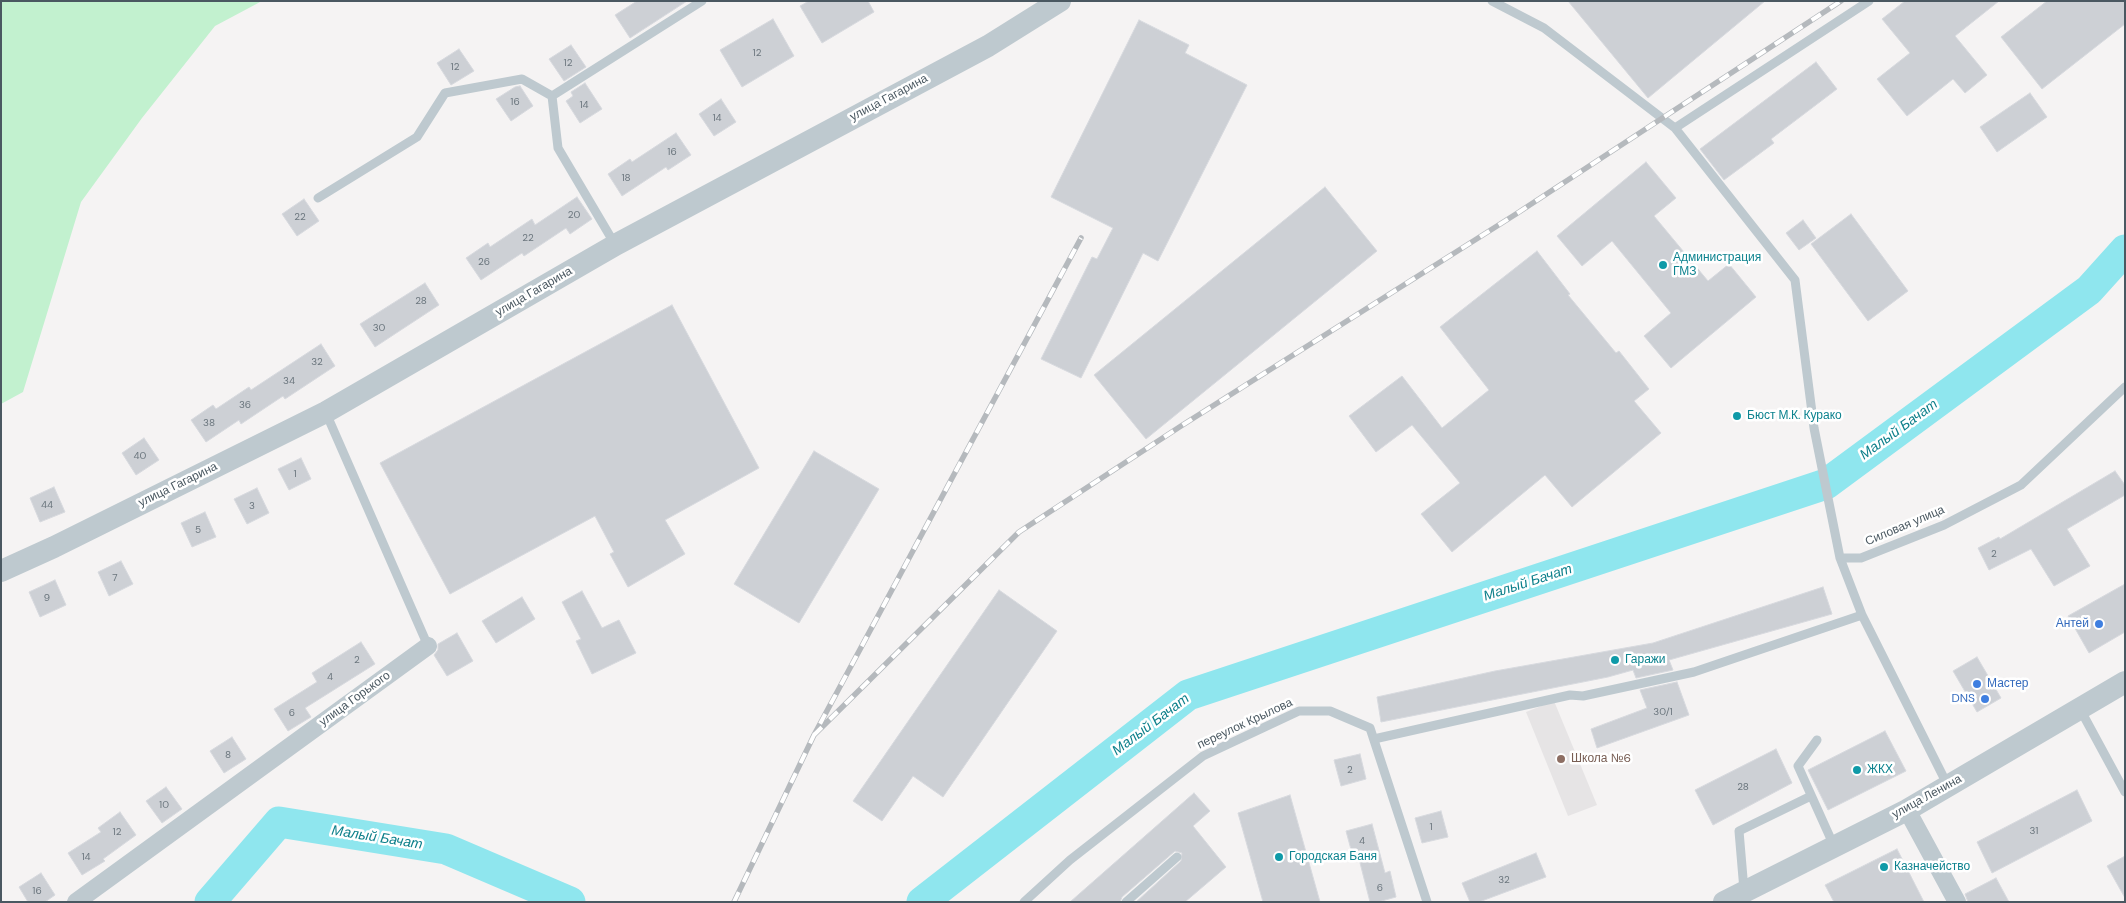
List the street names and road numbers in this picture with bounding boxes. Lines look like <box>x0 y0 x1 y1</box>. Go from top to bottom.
street label: улица Гагарина <box>848 71 930 125</box>
street label: улица Гагарина <box>493 264 575 320</box>
street label: улица Гагарина <box>136 460 220 510</box>
street label: Силовая улица <box>1863 503 1947 549</box>
street label: улица Горького <box>317 668 393 730</box>
street label: переулок Крылова <box>1195 696 1295 752</box>
street label: улица Ленина <box>1890 772 1964 822</box>

